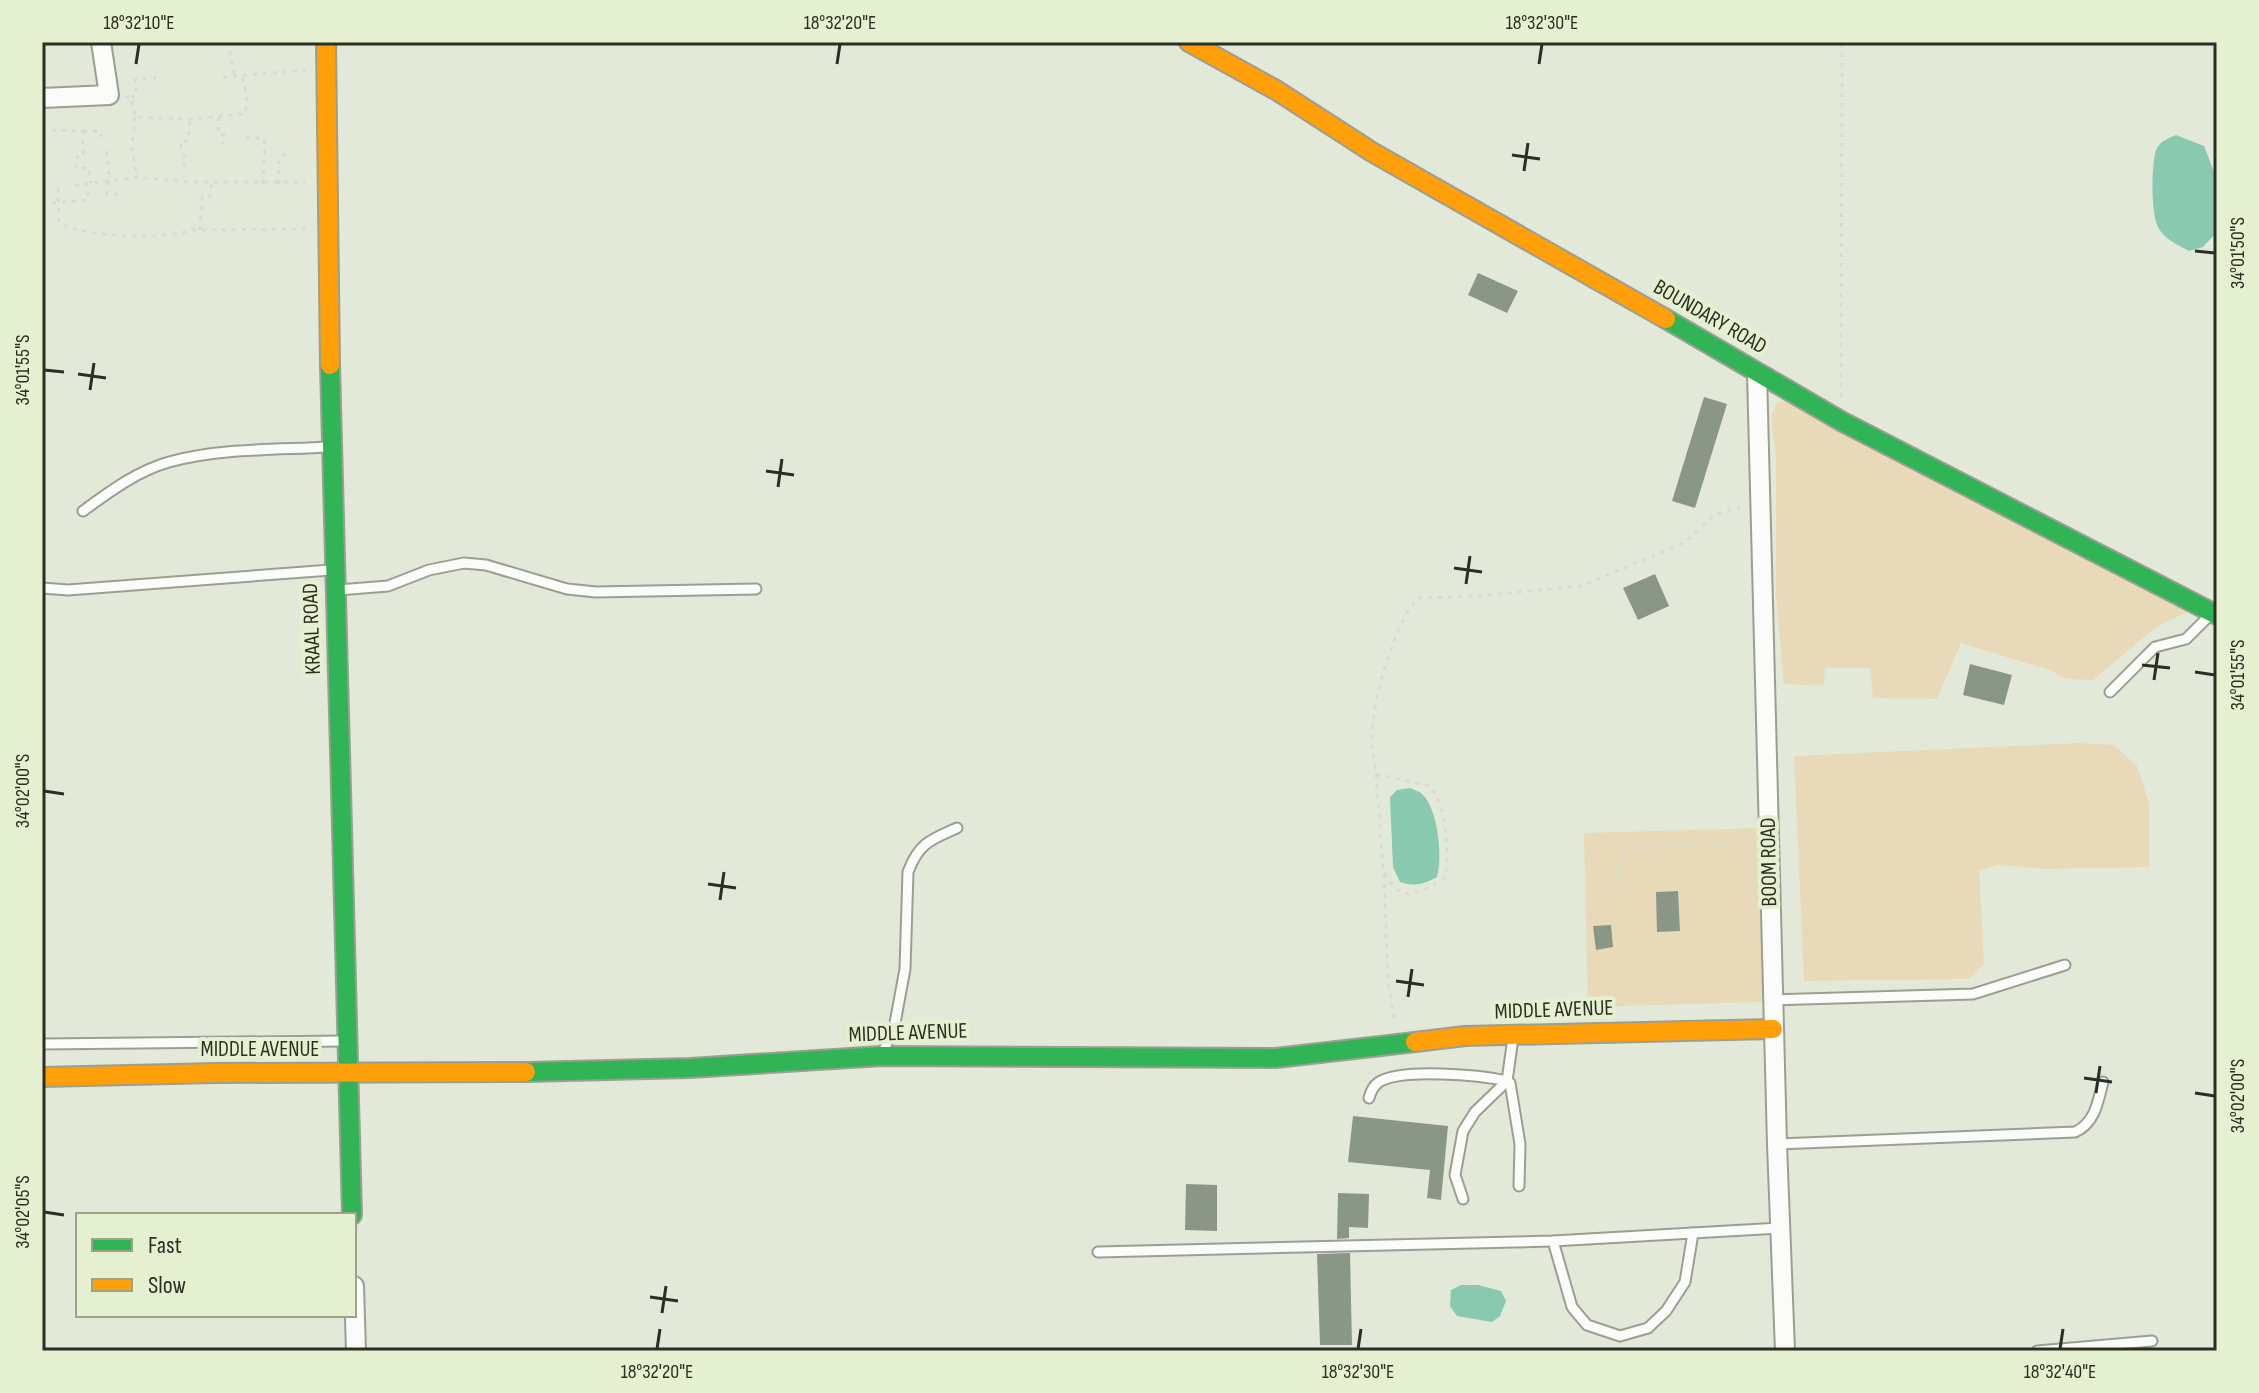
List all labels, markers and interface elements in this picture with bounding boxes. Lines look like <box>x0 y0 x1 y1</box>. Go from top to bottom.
text: 18°32'10"E <box>103 11 175 35</box>
text: 18°32'20"E <box>804 11 876 35</box>
text: 18°32'30"E <box>1506 11 1578 35</box>
text: 34°01'50"S <box>2226 217 2250 289</box>
street label: BOUNDARY ROAD <box>1649 274 1771 360</box>
text: 34°01'55"S <box>11 334 35 406</box>
street label: KRAAL ROAD <box>297 583 327 675</box>
text: 34°01'55"S <box>2226 639 2250 711</box>
text: 34°02'00"S <box>11 754 35 828</box>
street label: BOOM ROAD <box>1755 817 1783 907</box>
street label: MIDDLE AVENUE <box>1494 994 1614 1026</box>
street label: MIDDLE AVENUE <box>848 1017 968 1049</box>
street label: MIDDLE AVENUE <box>201 1036 319 1063</box>
text: 34°02'00"S <box>2226 1059 2250 1133</box>
text: 34°02'05"S <box>11 1175 35 1249</box>
legend <box>76 1213 356 1317</box>
text: Fast <box>148 1231 182 1260</box>
text: Slow <box>148 1271 186 1300</box>
text: 18°32'20"E <box>621 1360 693 1384</box>
text: 18°32'30"E <box>1322 1360 1394 1384</box>
text: 18°32'40"E <box>2024 1360 2096 1384</box>

